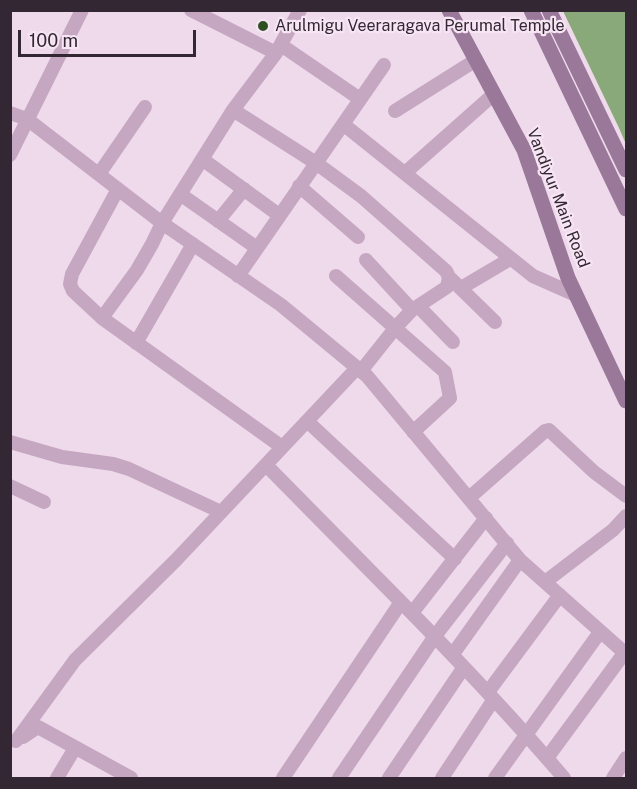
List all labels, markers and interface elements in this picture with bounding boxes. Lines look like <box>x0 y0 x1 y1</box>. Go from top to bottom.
place label: Arulmigu Veeraragava Perumal Temple <box>275 16 565 36</box>
scale bar <box>21 18 200 56</box>
marker: Arulmigu Veeraragava Perumal Temple <box>256 19 270 33</box>
text: 100 m <box>29 30 78 51</box>
street label: Vandiyur Main Road <box>523 126 593 270</box>

